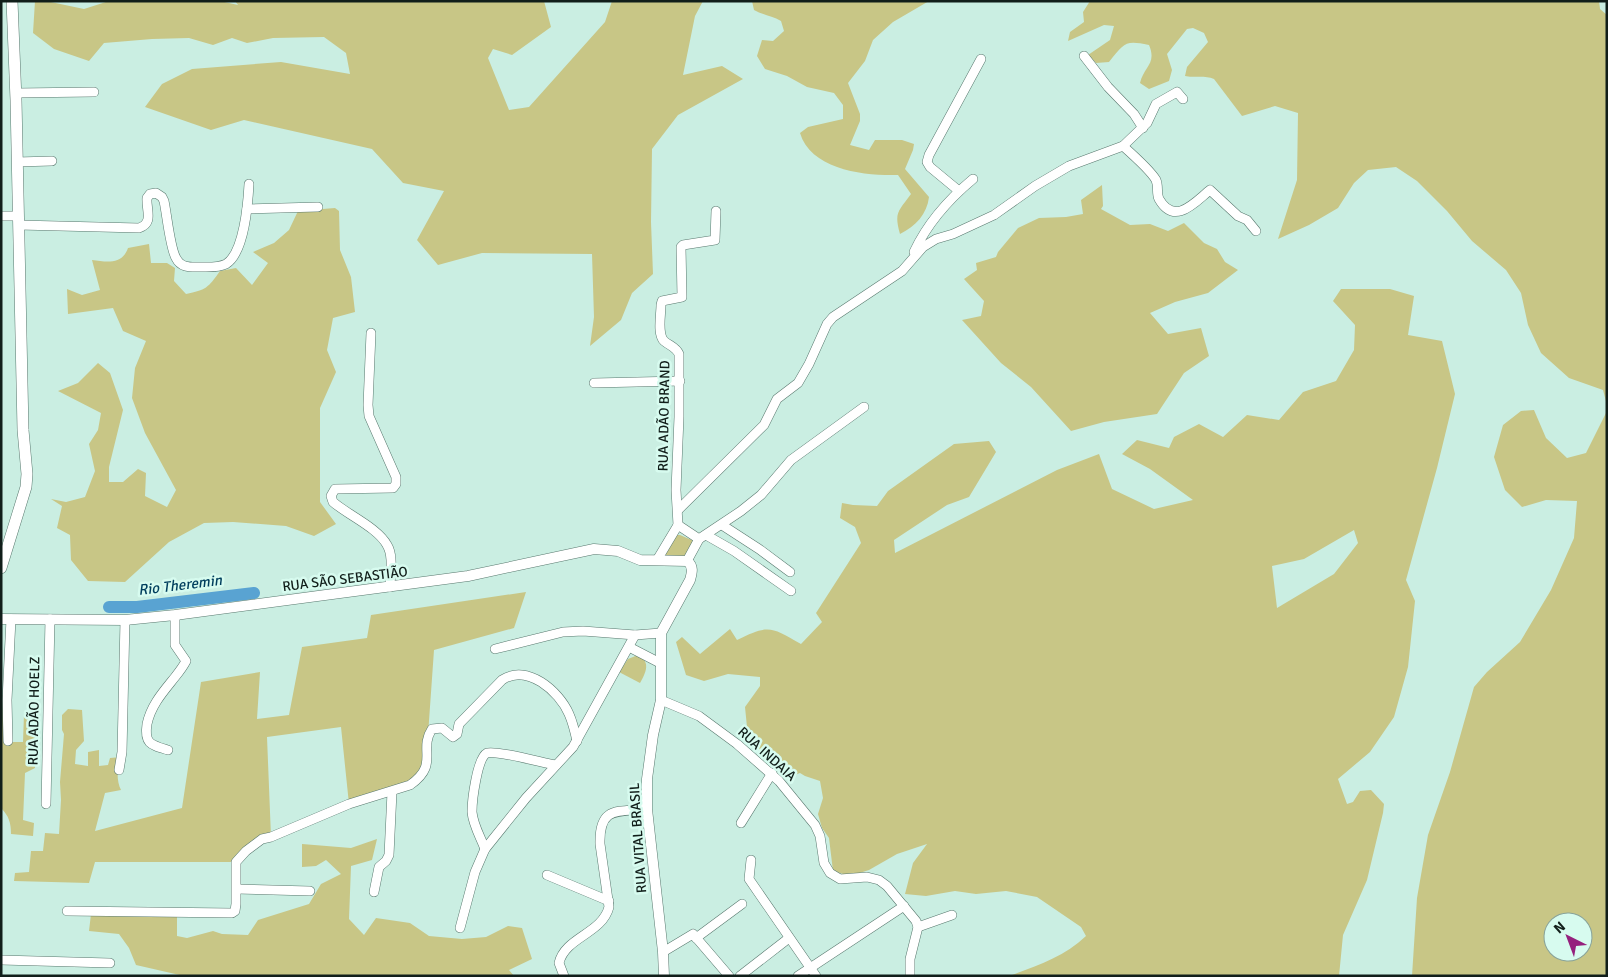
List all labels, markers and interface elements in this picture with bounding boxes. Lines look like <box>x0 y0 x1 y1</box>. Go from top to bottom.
street label: RUA ADÃO BRAND <box>655 360 673 472</box>
street label: RUA SÃO SEBASTIÃO <box>281 563 409 595</box>
water label: Rio Theremin <box>137 571 224 599</box>
street label: RUA ADÃO HOELZ <box>25 656 43 765</box>
street label: RUA INDAIA <box>734 723 800 785</box>
street label: RUA VITAL BRASIL <box>626 782 650 894</box>
north arrow <box>1543 912 1593 962</box>
text: N <box>1550 918 1569 937</box>

